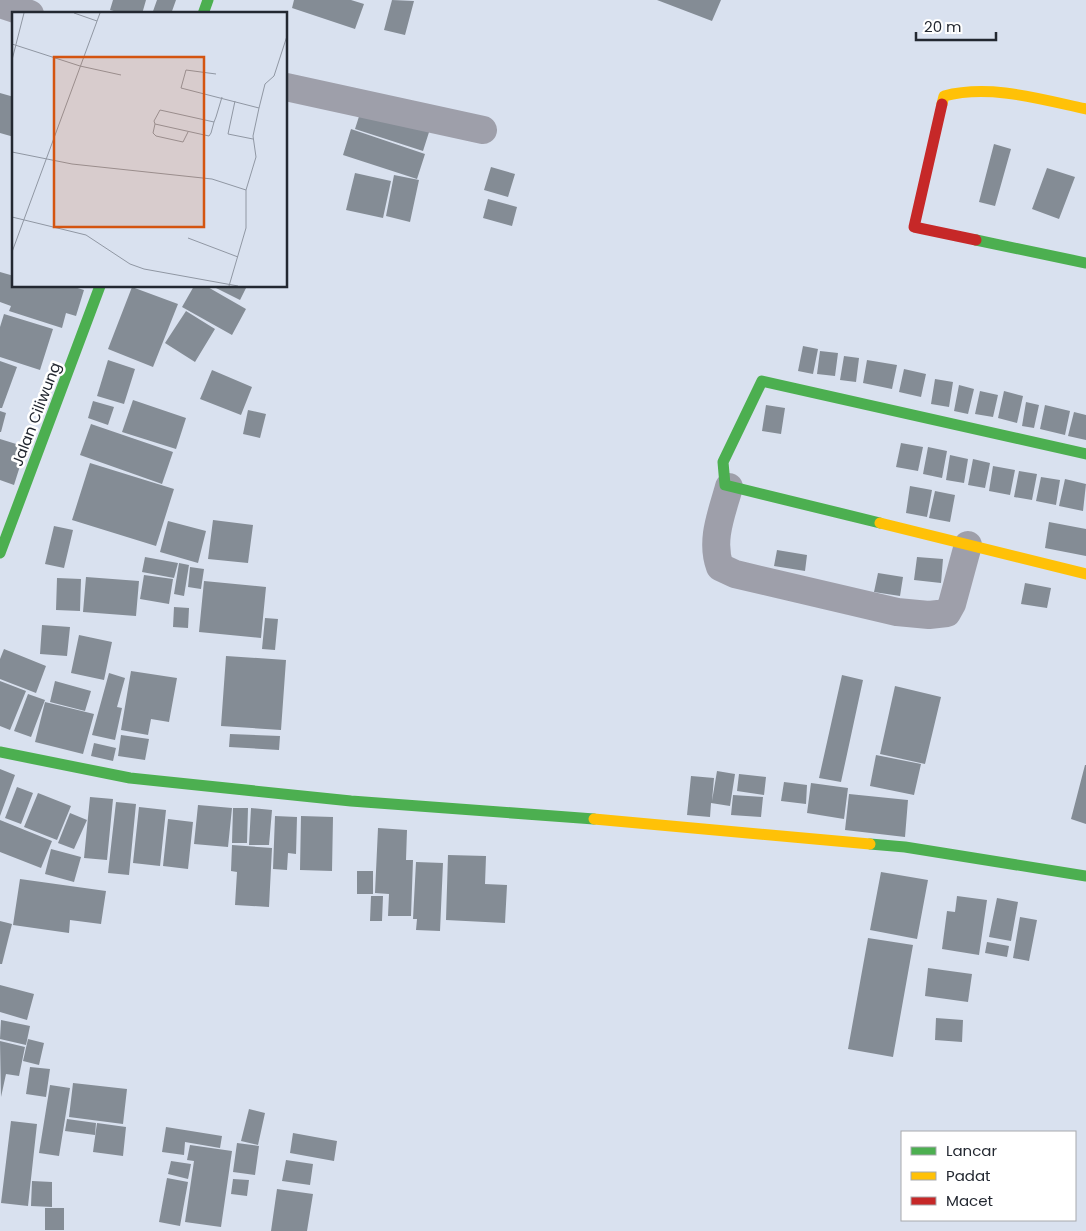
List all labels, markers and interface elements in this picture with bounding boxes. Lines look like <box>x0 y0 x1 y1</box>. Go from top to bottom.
scale bar <box>916 10 996 42</box>
inset map <box>12 12 288 288</box>
text: 20 m <box>924 16 962 37</box>
street label: Jalan Ciliwung <box>7 359 65 469</box>
legend <box>901 1131 1076 1221</box>
text: Lancar <box>946 1140 997 1161</box>
text: Padat <box>946 1165 991 1186</box>
text: Macet <box>946 1190 993 1211</box>

